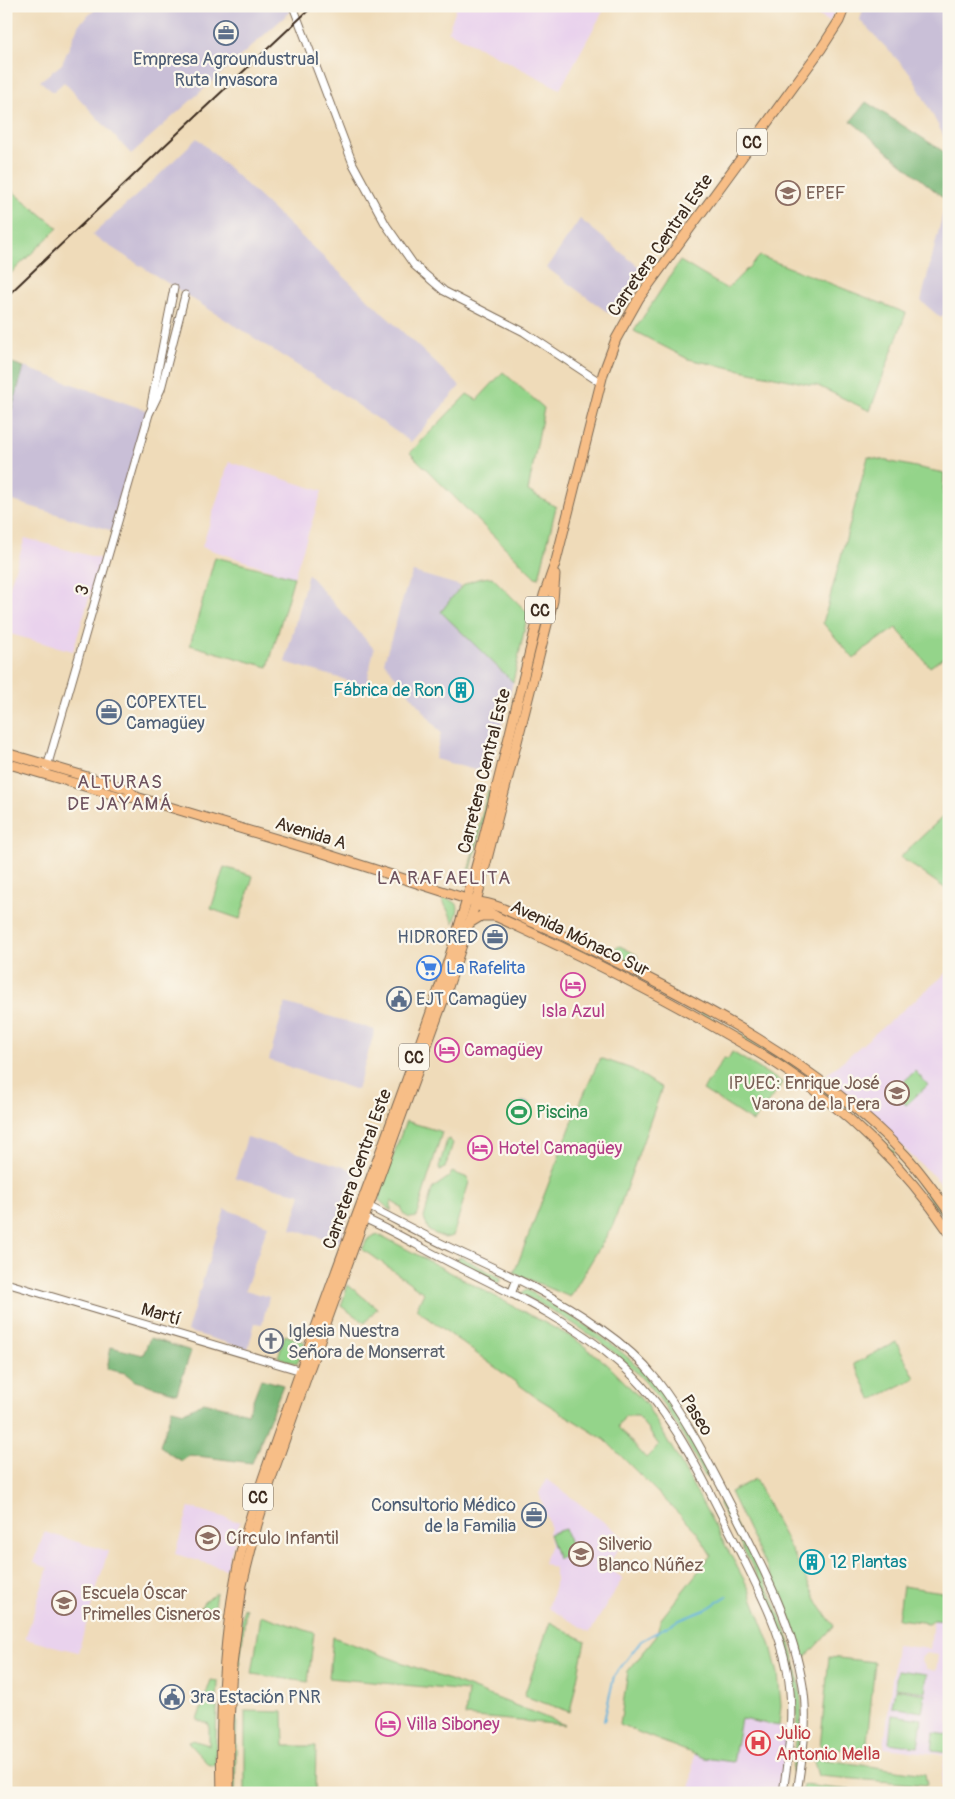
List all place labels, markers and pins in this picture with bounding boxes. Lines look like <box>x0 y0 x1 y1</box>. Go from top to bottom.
office icon: Empresa Agroundustrual Ruta Invasora <box>213 20 239 46</box>
place label: Empresa Agroundustrual Ruta Invasora <box>133 48 319 92</box>
school or university icon: EPEF <box>775 180 801 206</box>
place label: EPEF <box>806 182 846 205</box>
building icon: Fábrica de Ron <box>448 677 474 703</box>
place label: Fábrica de Ron <box>333 679 444 702</box>
place label: COPEXTEL Camagüey <box>126 691 207 735</box>
office icon: COPEXTEL Camagüey <box>96 699 122 725</box>
office icon: HIDRORED <box>482 924 508 950</box>
place label: HIDRORED <box>397 926 478 949</box>
supermarket icon: La Rafelita <box>416 955 442 981</box>
place label: La Rafelita <box>446 957 525 980</box>
hotel icon: Isla Azul <box>560 972 586 998</box>
public building icon: EJT Camagüey <box>386 986 412 1012</box>
place label: EJT Camagüey <box>416 988 527 1011</box>
place label: Isla Azul <box>541 1000 605 1023</box>
hotel icon: Camagüey <box>434 1037 460 1063</box>
place label: Camagüey <box>464 1039 543 1062</box>
place label: IPUEC: Enrique José Varona de la Pera <box>729 1072 880 1116</box>
school or university icon: IPUEC: Enrique José Varona de la Pera <box>884 1080 910 1106</box>
sports icon: Piscina <box>506 1099 532 1125</box>
place label: Piscina <box>536 1101 588 1124</box>
hotel icon: Hotel Camagüey <box>467 1135 493 1161</box>
place label: Hotel Camagüey <box>498 1137 622 1160</box>
place label: Iglesia Nuestra Señora de Monserrat <box>288 1320 446 1364</box>
church icon: Iglesia Nuestra Señora de Monserrat <box>258 1328 284 1354</box>
place label: Consultorio Médico de la Familia <box>371 1494 516 1538</box>
office icon: Consultorio Médico de la Familia <box>521 1502 547 1528</box>
school or university icon: Círculo Infantil <box>195 1525 221 1551</box>
place label: Círculo Infantil <box>226 1527 339 1550</box>
place label: Silverio Blanco Núñez <box>598 1533 703 1577</box>
school or university icon: Silverio Blanco Núñez <box>568 1541 594 1567</box>
building icon: 12 Plantas <box>799 1549 825 1575</box>
place label: 12 Plantas <box>830 1551 907 1574</box>
place label: Escuela Óscar Primelles Cisneros <box>82 1581 220 1626</box>
school or university icon: Escuela Óscar Primelles Cisneros <box>51 1590 77 1616</box>
public building icon: 3ra Estación PNR <box>159 1684 185 1710</box>
place label: 3ra Estación PNR <box>190 1686 321 1709</box>
hotel icon: Villa Siboney <box>375 1711 401 1737</box>
place label: Villa Siboney <box>406 1713 500 1736</box>
place label: Julio Antonio Mella <box>776 1722 880 1766</box>
hospital icon: Julio Antonio Mella <box>745 1730 771 1756</box>

